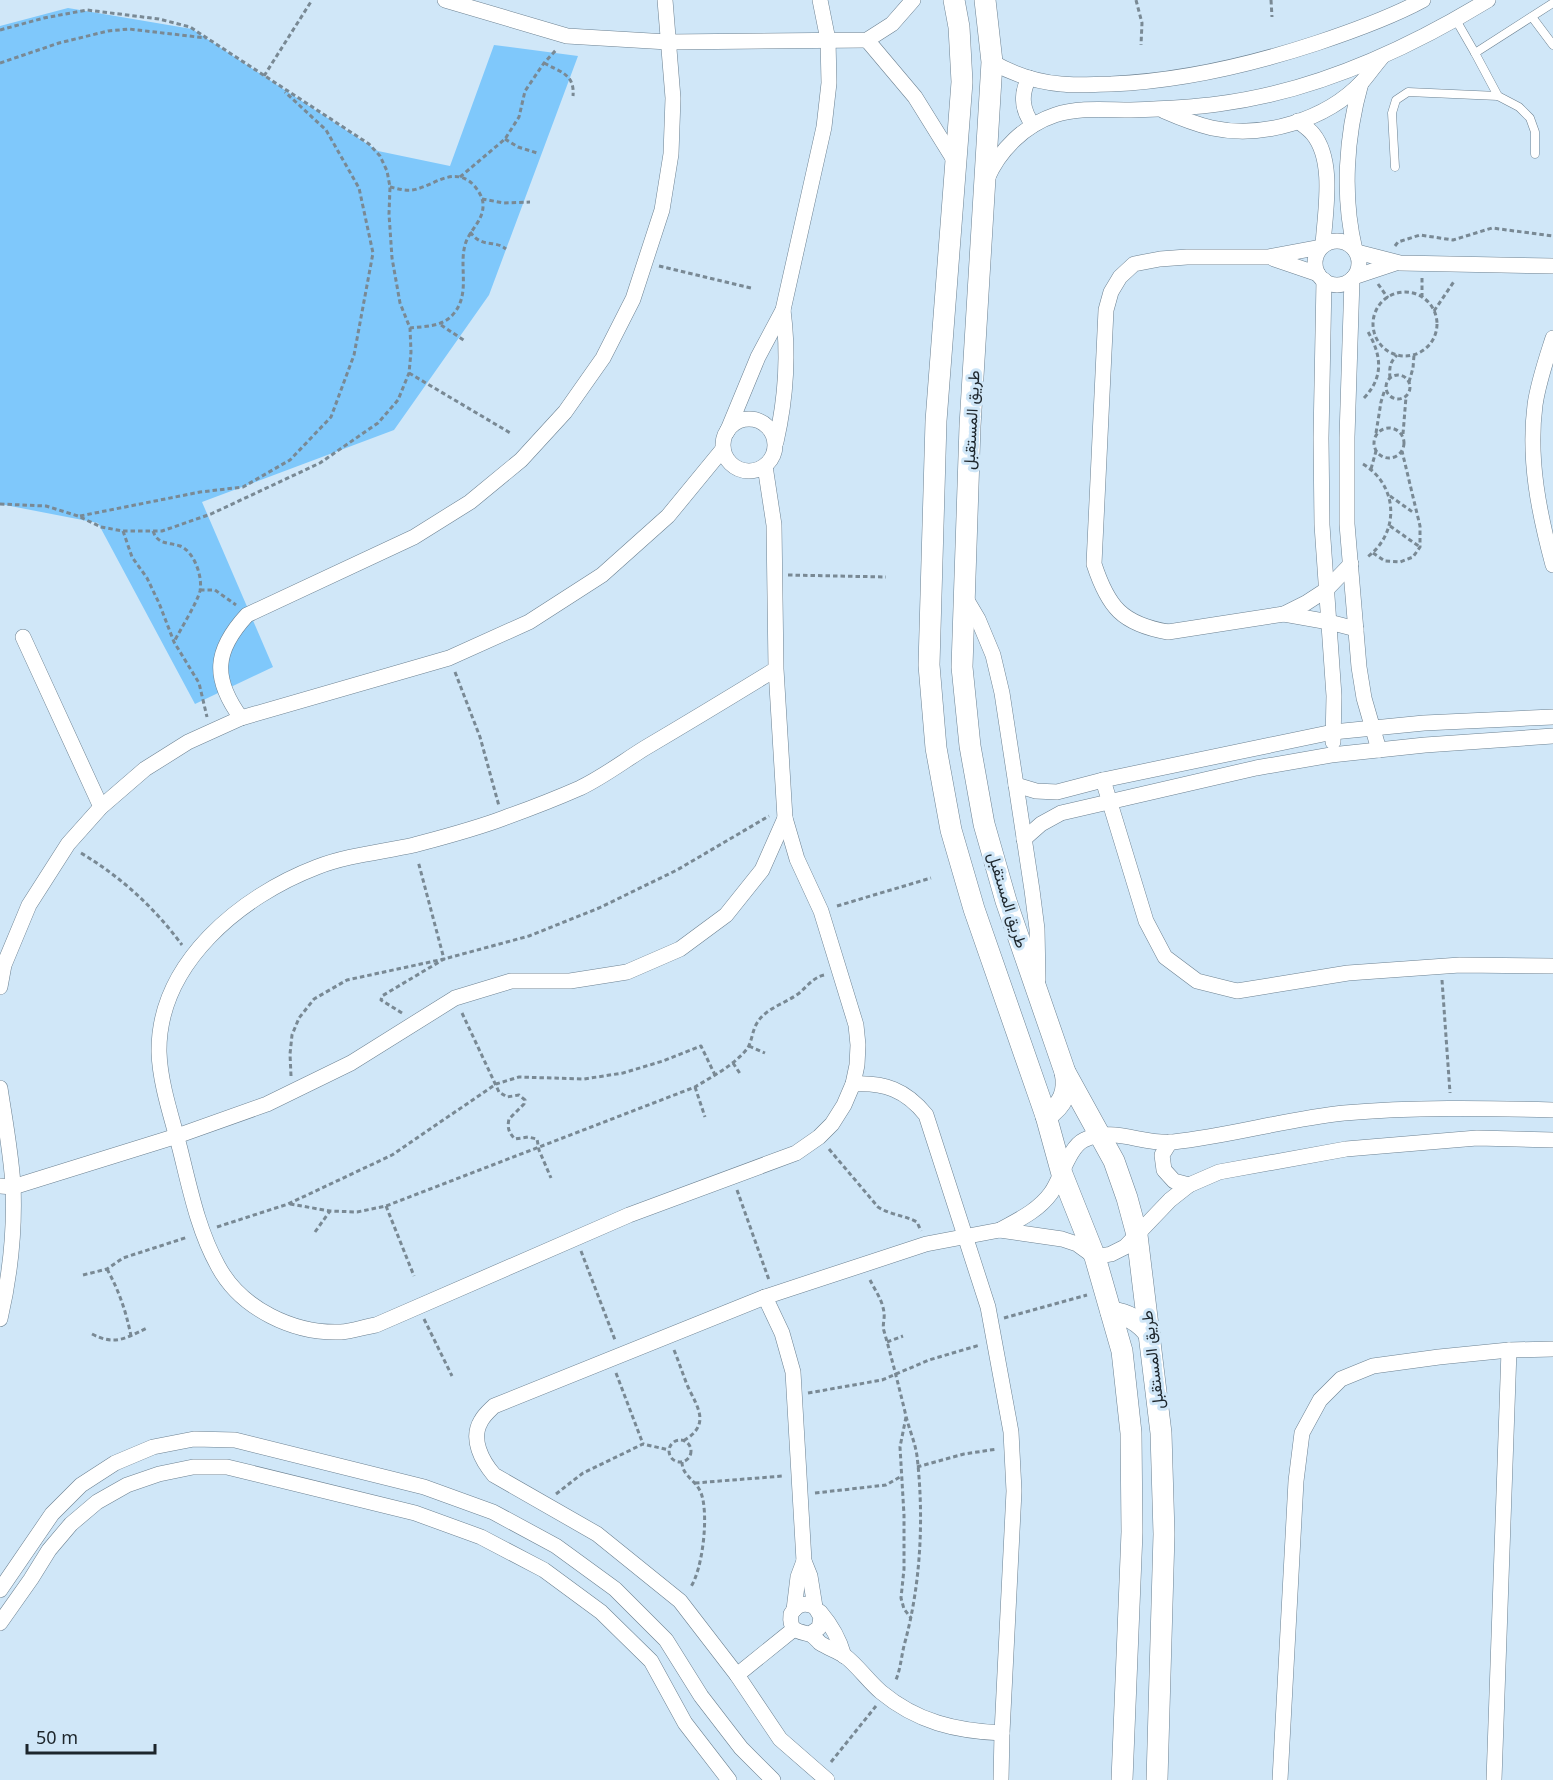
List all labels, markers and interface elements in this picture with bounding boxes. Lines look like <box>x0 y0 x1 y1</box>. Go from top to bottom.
street label: طريق المستقبل <box>957 370 985 470</box>
street label: طريق المستقبل <box>983 849 1033 951</box>
street label: طريق المستقبل <box>1135 1309 1169 1411</box>
scale bar <box>27 1717 154 1755</box>
text: 50 m <box>36 1725 78 1749</box>

